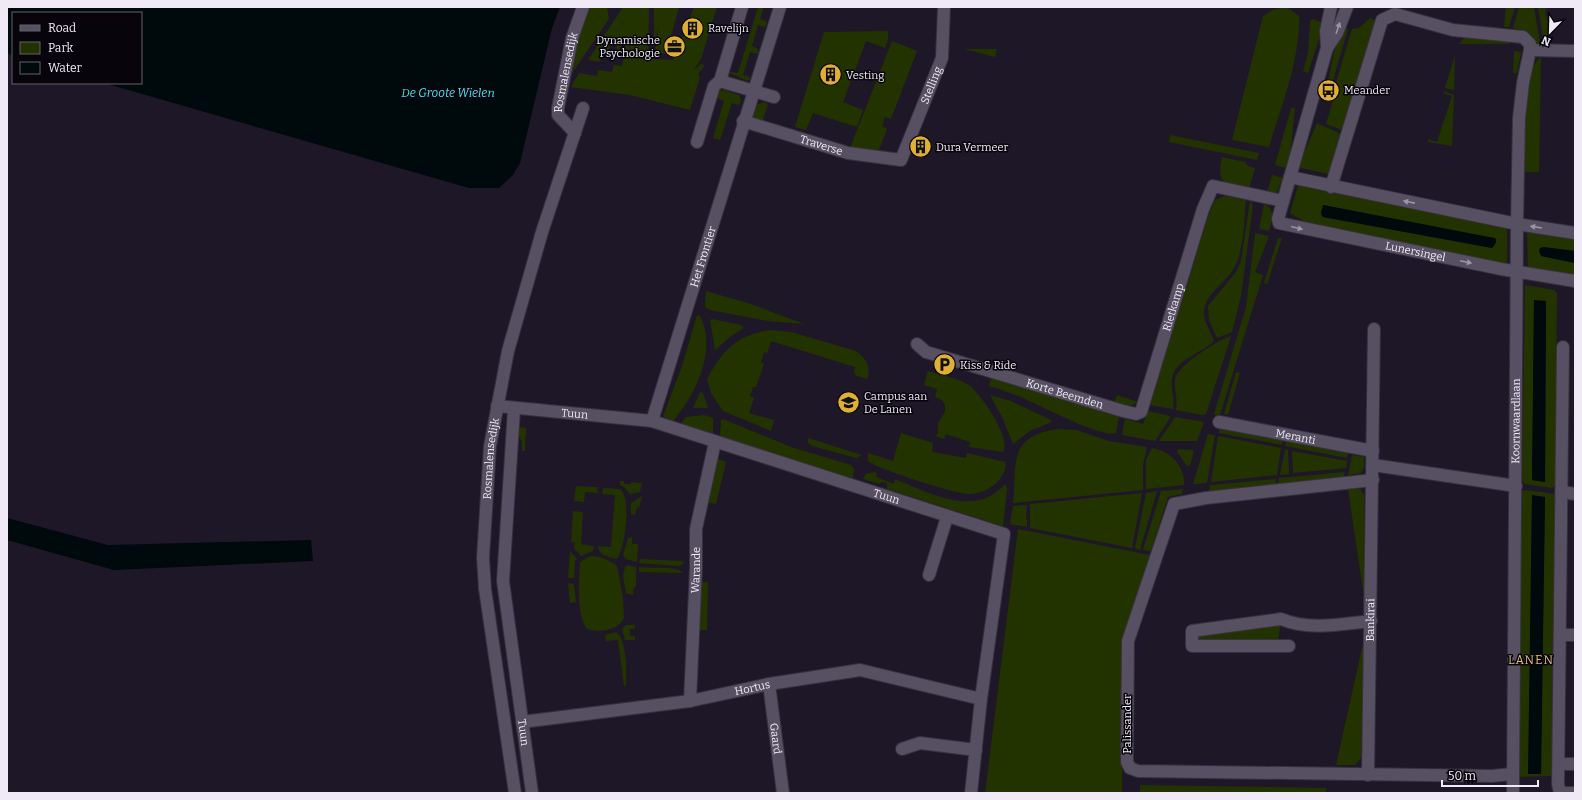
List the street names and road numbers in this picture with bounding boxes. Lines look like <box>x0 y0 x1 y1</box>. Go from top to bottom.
street label: Rosmalensedijk <box>552 30 581 113</box>
street label: Stelling <box>918 65 945 106</box>
street label: Traverse <box>798 133 844 158</box>
street label: Het Frontier <box>688 225 719 289</box>
street label: Lunersingel <box>1384 239 1447 264</box>
street label: Rietkamp <box>1160 281 1187 333</box>
street label: Korte Beemden <box>1025 376 1105 412</box>
street label: Koornwaardlaan <box>1509 378 1523 464</box>
street label: Tuun <box>561 406 589 422</box>
street label: Rosmalensedijk <box>481 416 502 500</box>
street label: Meranti <box>1274 427 1317 447</box>
street label: Tuun <box>872 486 901 507</box>
street label: Warande <box>689 547 703 594</box>
street label: Bankirai <box>1364 598 1377 642</box>
street label: Hortus <box>733 678 771 698</box>
street label: Palissander <box>1121 694 1134 754</box>
street label: Tuun <box>515 718 531 747</box>
street label: Gaard <box>767 722 784 755</box>

